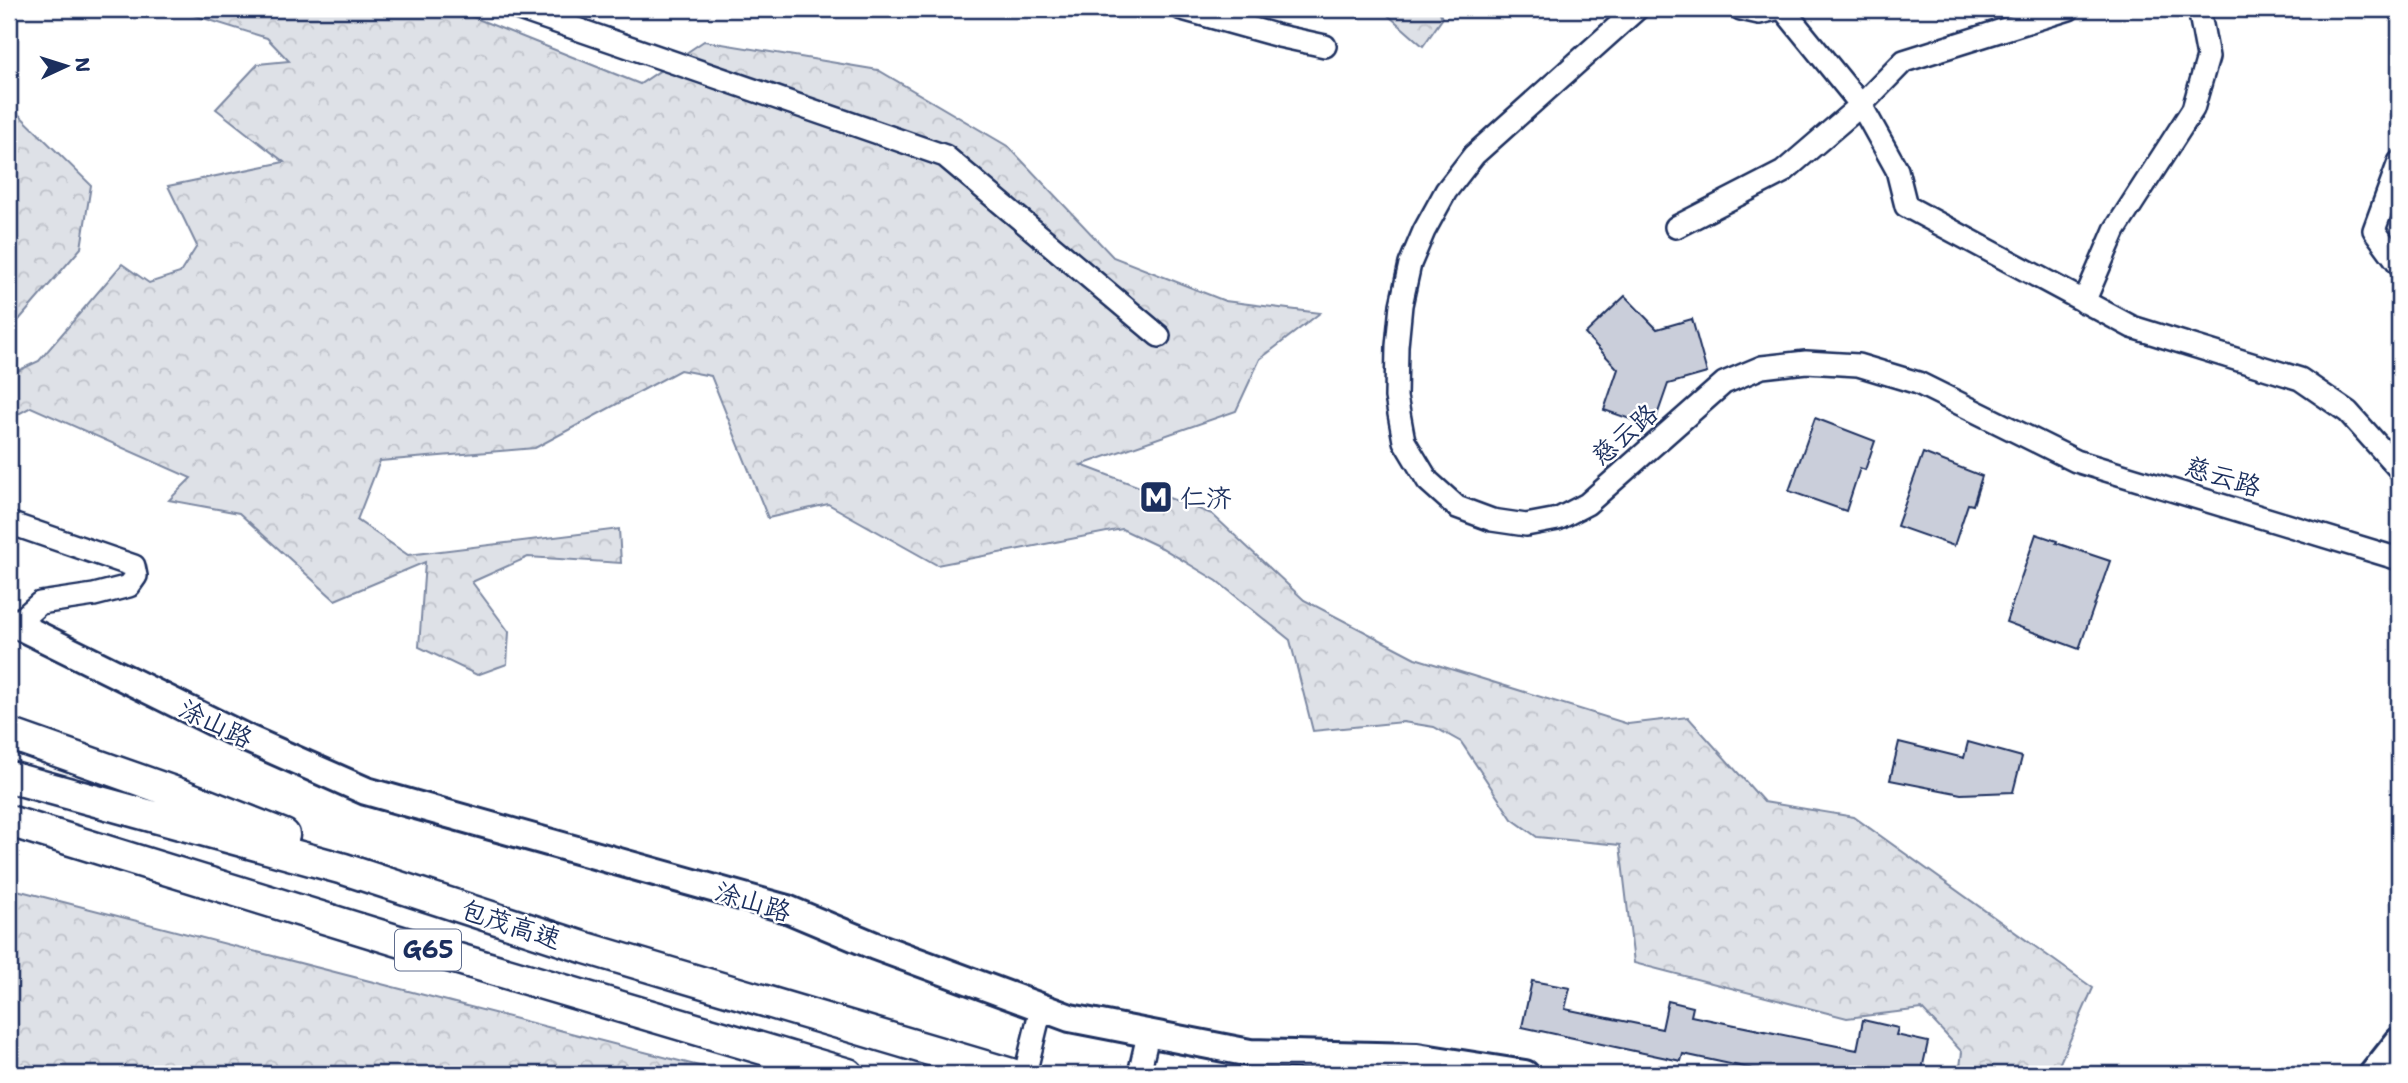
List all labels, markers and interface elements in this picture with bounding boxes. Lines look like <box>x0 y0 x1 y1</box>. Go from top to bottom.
north arrow <box>32 32 102 102</box>
text: N <box>69 56 95 73</box>
street label: 慈云路 <box>1583 395 1665 473</box>
street label: 慈云路 <box>2181 448 2265 504</box>
metro station icon: 仁济 <box>1137 478 1175 516</box>
place label: 仁济 <box>1180 480 1232 515</box>
street label: 涂山路 <box>173 690 259 756</box>
street label: 涂山路 <box>711 873 795 929</box>
street label: 包茂高速 <box>456 891 566 957</box>
road number: G65 <box>395 930 461 970</box>

